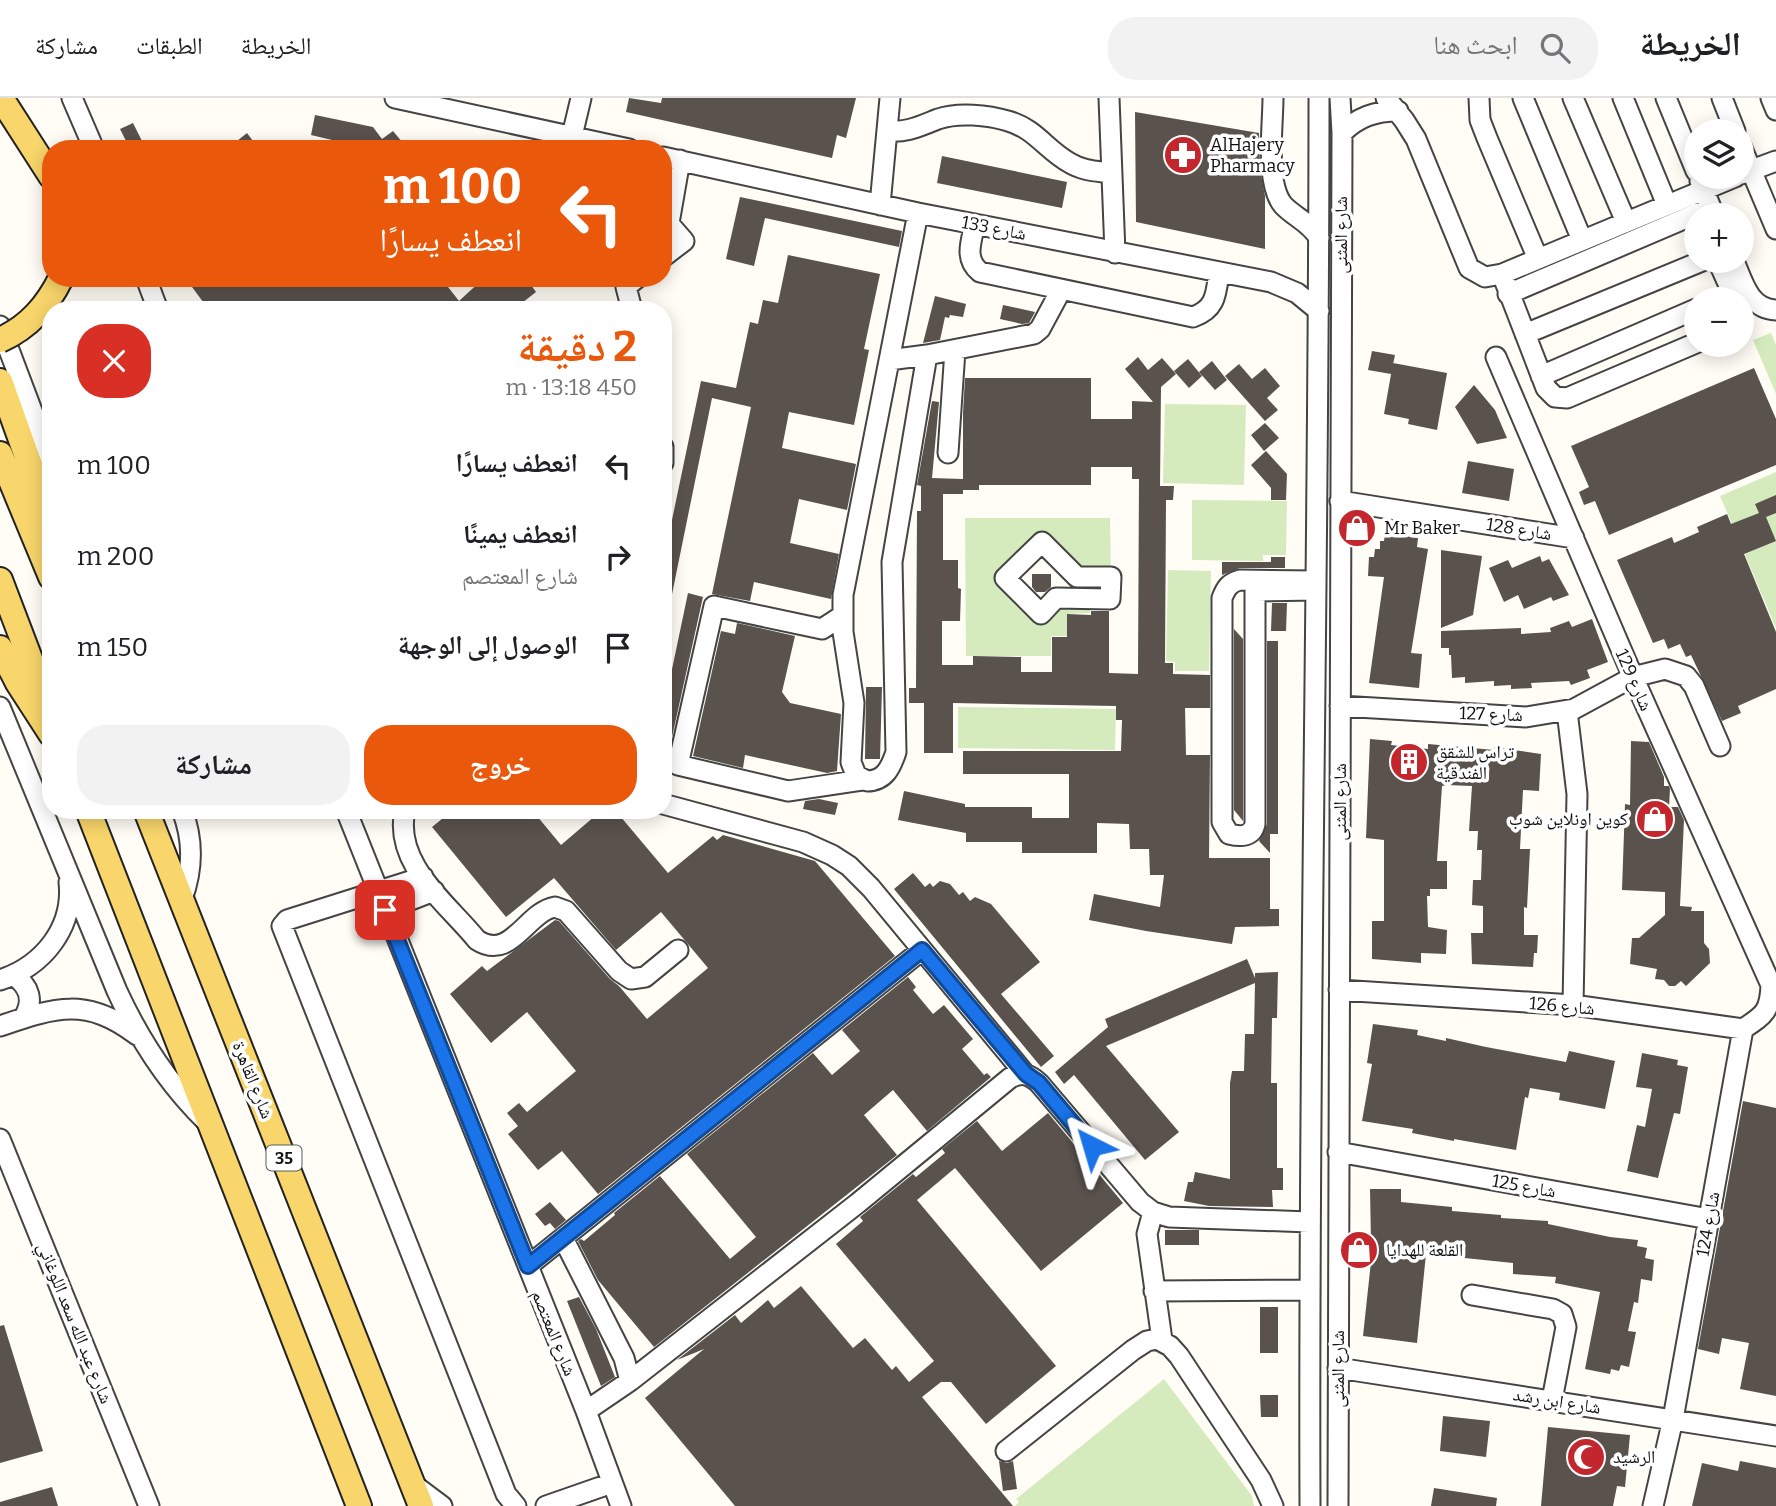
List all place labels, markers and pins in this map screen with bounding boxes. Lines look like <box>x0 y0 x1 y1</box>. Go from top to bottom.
pharmacy icon: AlHajery Pharmacy <box>1162 134 1204 176</box>
place label: AlHajery Pharmacy <box>1210 134 1295 177</box>
shop icon: Mr Baker <box>1336 507 1378 549</box>
place label: Mr Baker <box>1384 517 1460 539</box>
building icon: تراس للشقق الفندقية <box>1388 741 1430 783</box>
place label: تراس للشقق الفندقية <box>1436 741 1514 784</box>
shop icon: كوين اونلاين شوب <box>1634 798 1676 840</box>
place label: كوين اونلاين شوب <box>1509 808 1629 830</box>
pin <box>355 880 415 940</box>
shop icon: القلعة للهدايا <box>1338 1229 1380 1271</box>
place label: القلعة للهدايا <box>1386 1239 1463 1261</box>
mosque icon: الرشيد <box>1565 1436 1607 1478</box>
place label: الرشيد <box>1613 1446 1655 1468</box>

